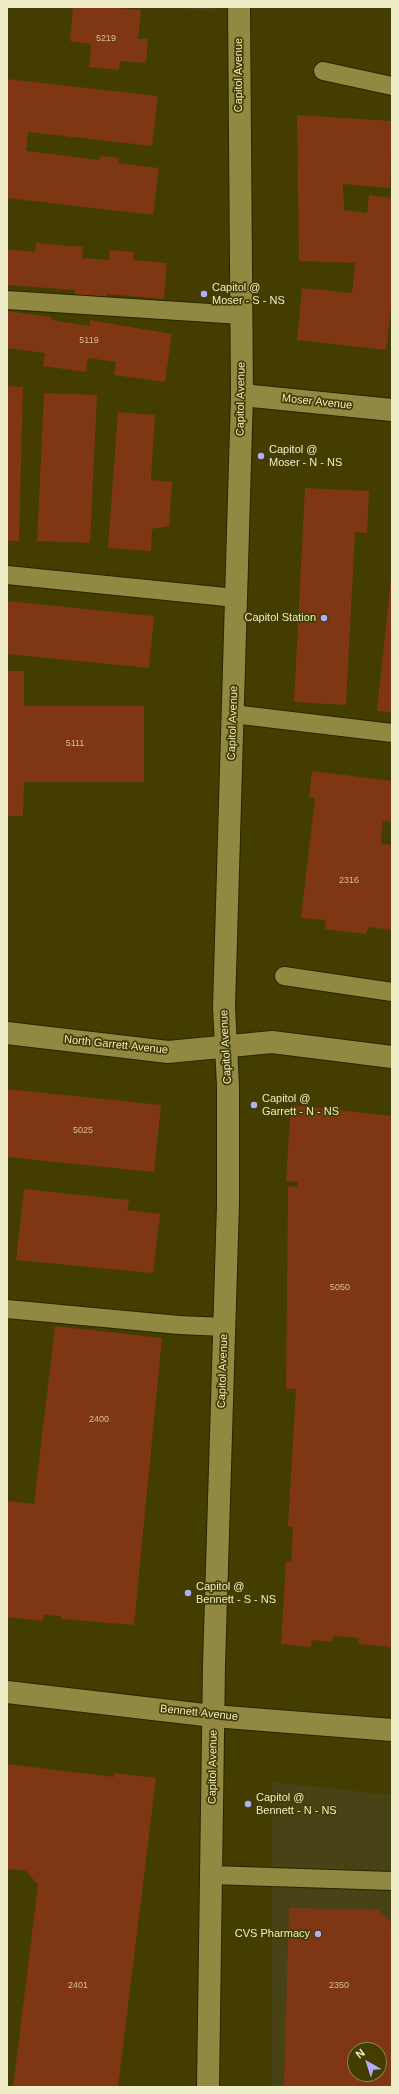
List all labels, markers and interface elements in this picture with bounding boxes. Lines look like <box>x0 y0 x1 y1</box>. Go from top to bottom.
house number: 5219 <box>96 34 116 44</box>
street label: Capitol Avenue <box>232 38 246 112</box>
place label: Capitol @ Moser - S - NS <box>212 281 285 307</box>
marker: Capitol @ Moser - S - NS <box>199 289 209 299</box>
house number: 5119 <box>79 336 99 346</box>
street label: Capitol Avenue <box>234 362 248 436</box>
street label: Moser Avenue <box>281 392 353 412</box>
place label: Capitol @ Moser - N - NS <box>269 443 342 469</box>
marker: Capitol @ Moser - N - NS <box>256 451 266 461</box>
place label: Capitol Station <box>244 611 316 625</box>
marker: Capitol Station <box>319 613 329 623</box>
street label: Capitol Avenue <box>225 686 241 760</box>
house number: 5111 <box>66 739 84 749</box>
house number: 2316 <box>339 876 359 886</box>
street label: Capitol Avenue <box>217 1010 235 1084</box>
street label: North Garrett Avenue <box>63 1033 169 1057</box>
place label: Capitol @ Garrett - N - NS <box>262 1092 339 1118</box>
marker: Capitol @ Garrett - N - NS <box>249 1100 259 1110</box>
house number: 5025 <box>73 1126 93 1136</box>
house number: 5050 <box>330 1283 350 1293</box>
street label: Capitol Avenue <box>215 1334 231 1408</box>
house number: 2400 <box>89 1415 109 1425</box>
place label: Capitol @ Bennett - S - NS <box>196 1580 276 1606</box>
marker: Capitol @ Bennett - S - NS <box>183 1588 193 1598</box>
street label: Bennett Avenue <box>159 1702 239 1724</box>
street label: Capitol Avenue <box>206 1730 220 1804</box>
place label: Capitol @ Bennett - N - NS <box>256 1791 337 1817</box>
marker: Capitol @ Bennett - N - NS <box>243 1799 253 1809</box>
place label: CVS Pharmacy <box>235 1927 310 1941</box>
marker: CVS Pharmacy <box>313 1929 323 1939</box>
house number: 2401 <box>68 1981 88 1991</box>
house number: 2350 <box>329 1981 349 1991</box>
north arrow <box>347 2042 387 2082</box>
text: N <box>353 2046 367 2061</box>

